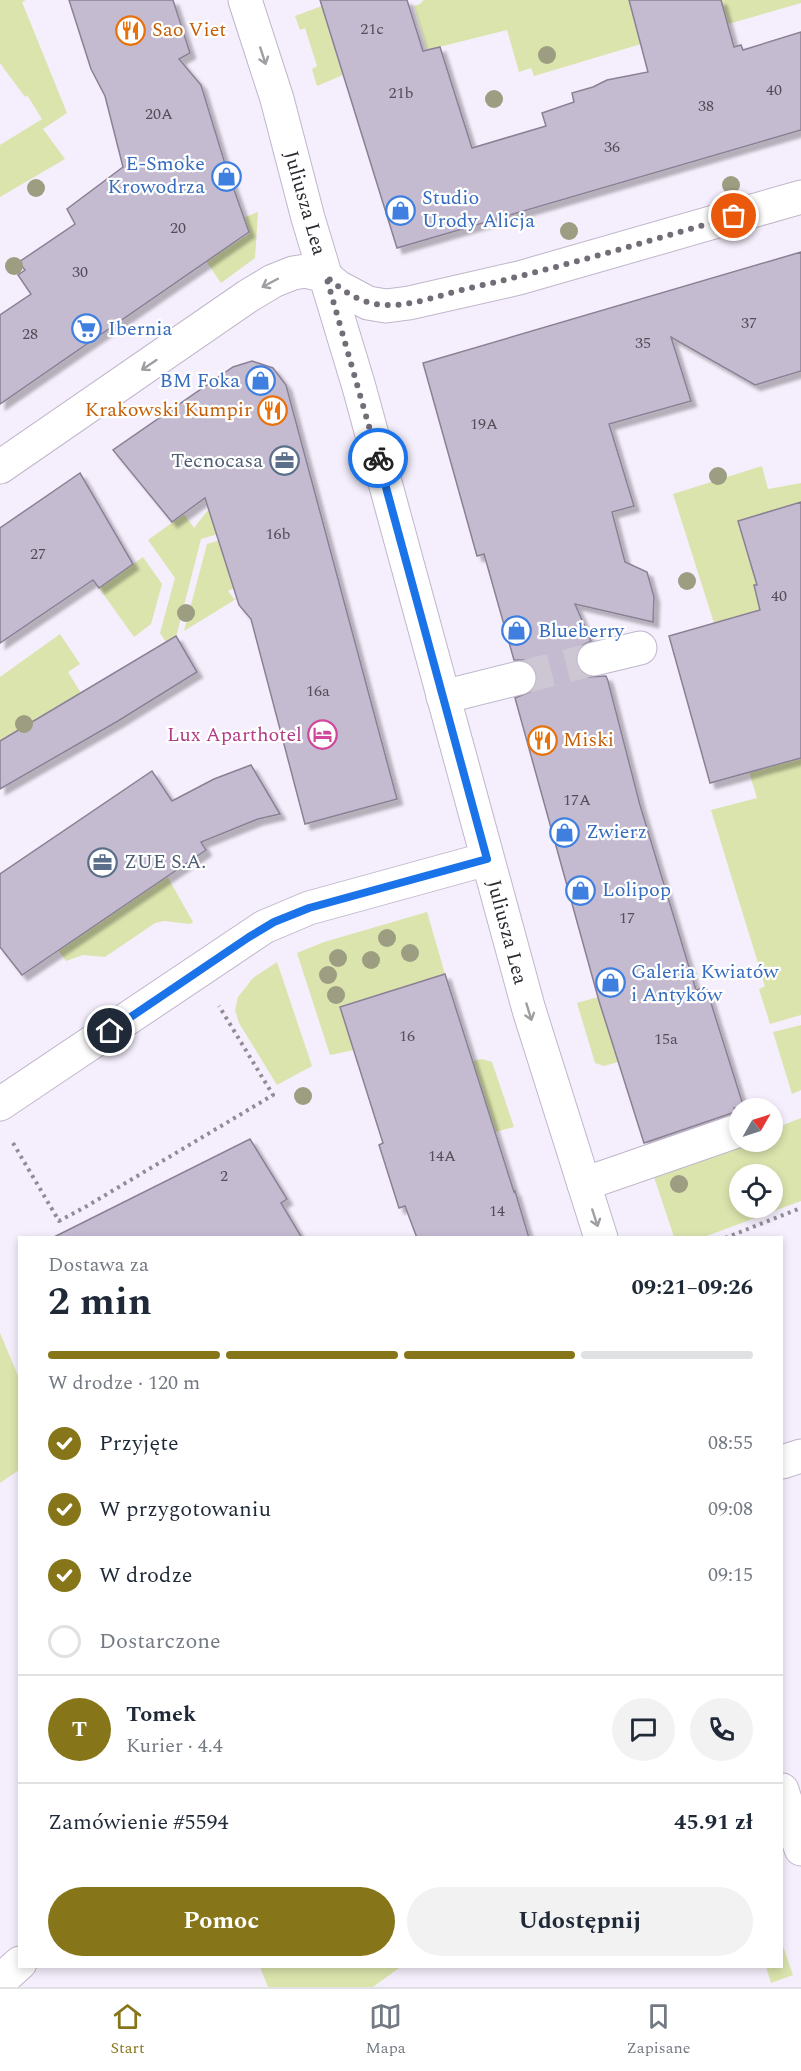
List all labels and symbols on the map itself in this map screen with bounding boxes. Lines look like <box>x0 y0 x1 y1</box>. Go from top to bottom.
restaurant icon: Sao Viet <box>115 14 147 46</box>
place label: Sao Viet <box>152 15 226 45</box>
house number: 21c <box>360 17 384 41</box>
one-way arrow <box>258 46 269 65</box>
house number: 40 <box>766 78 782 102</box>
house number: 21b <box>389 81 414 105</box>
house number: 38 <box>698 94 714 118</box>
house number: 20A <box>145 102 173 126</box>
house number: 36 <box>604 135 620 159</box>
street label: Juliusza Lea <box>276 147 334 259</box>
place label: E-Smoke Krowodrza <box>107 149 205 202</box>
shop icon: E-Smoke Krowodrza <box>210 160 242 192</box>
place label: Studio Urody Alicja <box>422 183 535 236</box>
pin <box>708 190 759 241</box>
shop icon: Studio Urody Alicja <box>385 194 417 226</box>
house number: 20 <box>170 216 186 240</box>
house number: 30 <box>72 260 88 284</box>
one-way arrow <box>262 278 280 289</box>
house number: 37 <box>741 311 757 335</box>
supermarket icon: Ibernia <box>71 313 103 345</box>
place label: Ibernia <box>108 314 173 344</box>
house number: 28 <box>22 322 38 346</box>
house number: 35 <box>635 331 651 355</box>
one-way arrow <box>141 359 157 371</box>
shop icon: BM Foka <box>245 365 277 397</box>
place label: BM Foka <box>160 366 240 396</box>
restaurant icon: Krakowski Kumpir <box>257 394 289 426</box>
place label: Krakowski Kumpir <box>85 395 252 425</box>
house number: 19A <box>470 412 498 436</box>
courier <box>348 428 408 488</box>
office icon: Tecnocasa <box>268 445 300 477</box>
place label: Tecnocasa <box>171 446 263 476</box>
house number: 16b <box>266 522 291 546</box>
house number: 27 <box>30 542 46 566</box>
house number: 40 <box>771 584 787 608</box>
shop icon: Blueberry <box>501 615 533 647</box>
place label: Blueberry <box>538 616 626 646</box>
house number: 16a <box>306 679 330 703</box>
hotel icon: Lux Aparthotel <box>307 719 339 751</box>
place label: Lux Aparthotel <box>167 720 302 750</box>
restaurant icon: Miski <box>526 724 558 756</box>
place label: Miski <box>563 725 614 755</box>
house number: 17A <box>563 788 591 812</box>
shop icon: Zwierz <box>549 816 581 848</box>
place label: Zwierz <box>586 817 647 847</box>
office icon: ZUE S.A. <box>87 846 119 878</box>
place label: ZUE S.A. <box>124 847 206 877</box>
shop icon: Lolipop <box>565 874 597 906</box>
place label: Lolipop <box>602 875 671 905</box>
street label: Juliusza Lea <box>479 876 535 988</box>
house number: 17 <box>619 906 635 930</box>
place label: Galeria Kwiatów i Antyków <box>631 957 780 1010</box>
shop icon: Galeria Kwiatów i Antyków <box>594 967 626 999</box>
one-way arrow <box>524 1002 535 1021</box>
pin <box>84 1005 135 1056</box>
house number: 16 <box>399 1024 415 1048</box>
house number: 15a <box>654 1027 678 1051</box>
north arrow <box>729 1098 783 1152</box>
house number: 14A <box>428 1144 456 1168</box>
house number: 2 <box>220 1164 228 1188</box>
house number: 14 <box>489 1199 505 1223</box>
one-way arrow <box>590 1208 601 1227</box>

